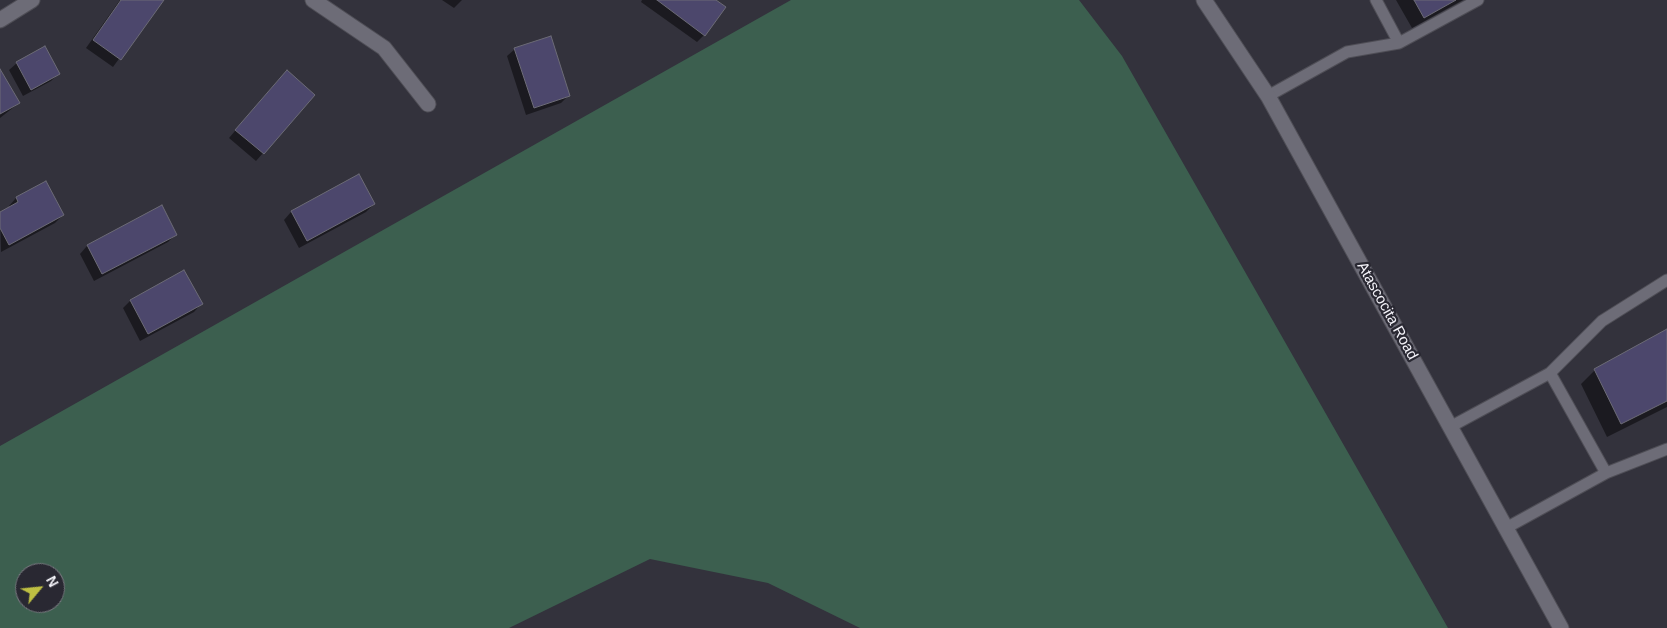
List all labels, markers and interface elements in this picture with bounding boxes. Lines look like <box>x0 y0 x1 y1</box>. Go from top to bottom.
street label: Atascocita Road <box>1353 259 1421 363</box>
north arrow <box>15 563 65 613</box>
text: N <box>43 573 62 590</box>

